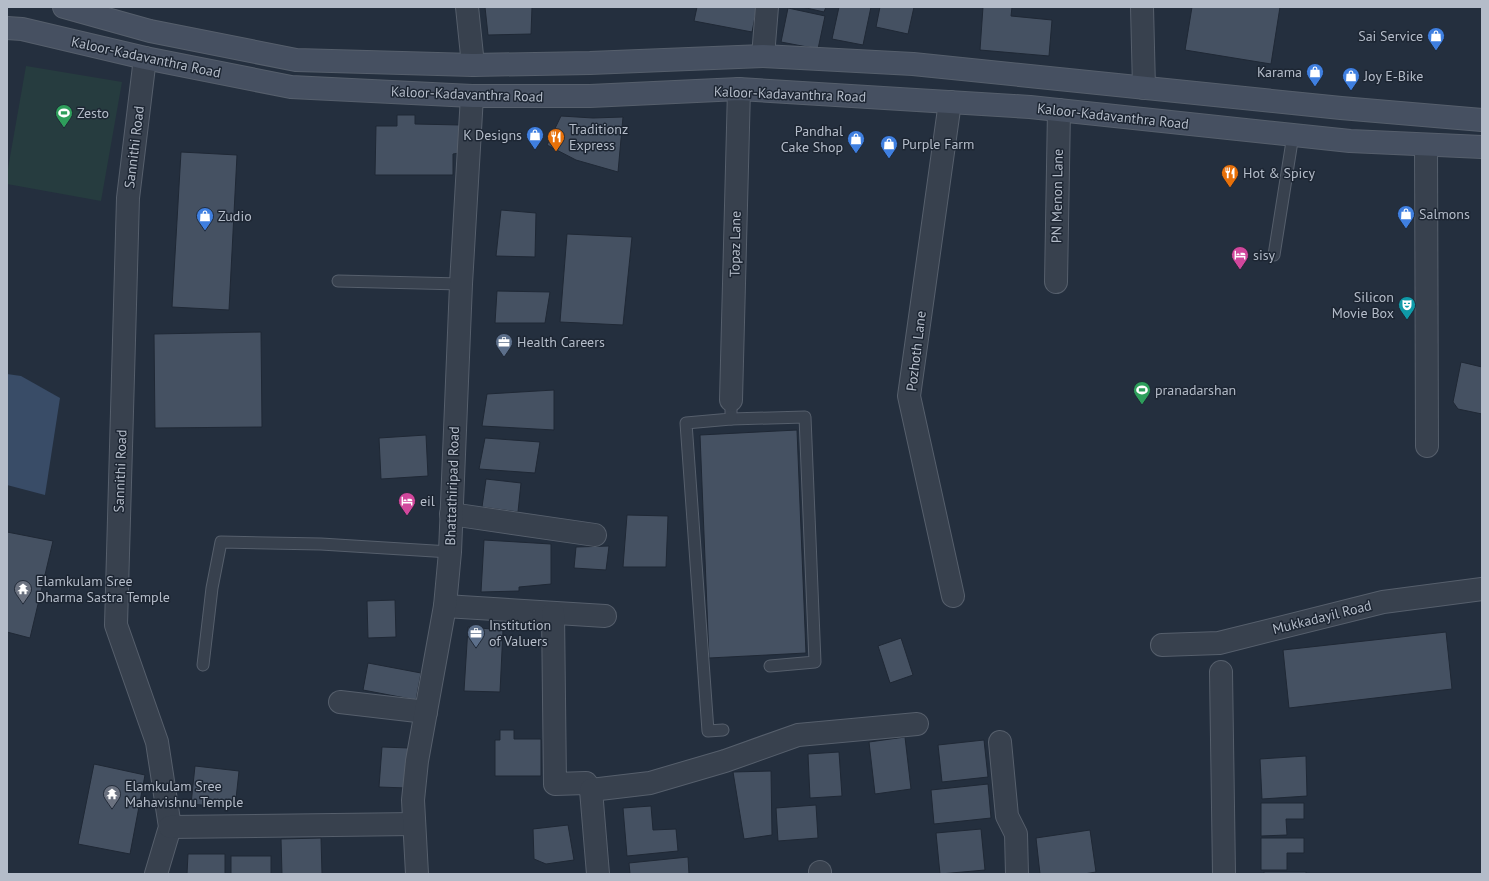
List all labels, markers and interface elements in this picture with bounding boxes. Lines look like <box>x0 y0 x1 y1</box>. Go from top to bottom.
shop icon: Sai Service <box>1426 26 1446 51</box>
place label: Sai Service <box>1358 27 1423 45</box>
street label: Kaloor-Kadavanthra Road <box>70 32 222 82</box>
shop icon: Karama <box>1305 62 1325 87</box>
place label: Karama <box>1257 63 1302 81</box>
shop icon: Joy E-Bike <box>1341 66 1361 91</box>
place label: Joy E-Bike <box>1363 67 1423 85</box>
street label: Kaloor-Kadavanthra Road <box>391 82 543 106</box>
street label: Kaloor-Kadavanthra Road <box>714 82 866 106</box>
street label: Kaloor-Kadavanthra Road <box>1036 99 1190 133</box>
sports icon: Zesto <box>54 103 74 128</box>
place label: Zesto <box>77 104 109 122</box>
street label: Sannithi Road <box>120 105 148 189</box>
place label: Traditionz Express <box>569 120 628 154</box>
place label: Pandhal Cake Shop <box>781 122 843 156</box>
shop icon: K Designs <box>525 125 545 150</box>
place label: K Designs <box>463 126 522 144</box>
restaurant icon: Traditionz Express <box>546 127 566 152</box>
shop icon: Pandhal Cake Shop <box>846 129 866 154</box>
shop icon: Purple Farm <box>879 134 899 159</box>
place label: Purple Farm <box>902 135 974 153</box>
street label: PN Menon Lane <box>1047 149 1067 243</box>
restaurant icon: Hot & Spicy <box>1220 163 1240 188</box>
place label: Hot & Spicy <box>1243 164 1315 182</box>
shop icon: Salmons <box>1396 204 1416 229</box>
place label: Salmons <box>1419 205 1470 223</box>
shop icon: Zudio <box>195 206 215 231</box>
place label: Zudio <box>218 207 252 225</box>
street label: Topaz Lane <box>725 211 745 277</box>
hotel icon: sisy <box>1230 245 1250 270</box>
place label: sisy <box>1253 246 1276 264</box>
place label: Silicon Movie Box <box>1332 288 1394 322</box>
theatre icon: Silicon Movie Box <box>1397 295 1417 320</box>
street label: Pozhoth Lane <box>902 310 930 392</box>
office icon: Health Careers <box>494 332 514 357</box>
place label: Health Careers <box>517 333 605 351</box>
sports icon: pranadarshan <box>1132 380 1152 405</box>
place label: pranadarshan <box>1155 381 1236 399</box>
street label: Bhattathiripad Road <box>441 426 463 546</box>
street label: Sannithi Road <box>110 429 130 513</box>
hotel icon: eil <box>397 491 417 516</box>
place label: eil <box>420 492 435 510</box>
place label: Elamkulam Sree Dharma Sastra Temple <box>36 572 170 606</box>
temple icon: Elamkulam Sree Dharma Sastra Temple <box>13 579 33 604</box>
street label: Mukkadayil Road <box>1271 596 1373 638</box>
place label: Institution of Valuers <box>489 616 551 650</box>
office icon: Institution of Valuers <box>466 623 486 648</box>
place label: Elamkulam Sree Mahavishnu Temple <box>125 777 243 811</box>
temple icon: Elamkulam Sree Mahavishnu Temple <box>102 784 122 809</box>

